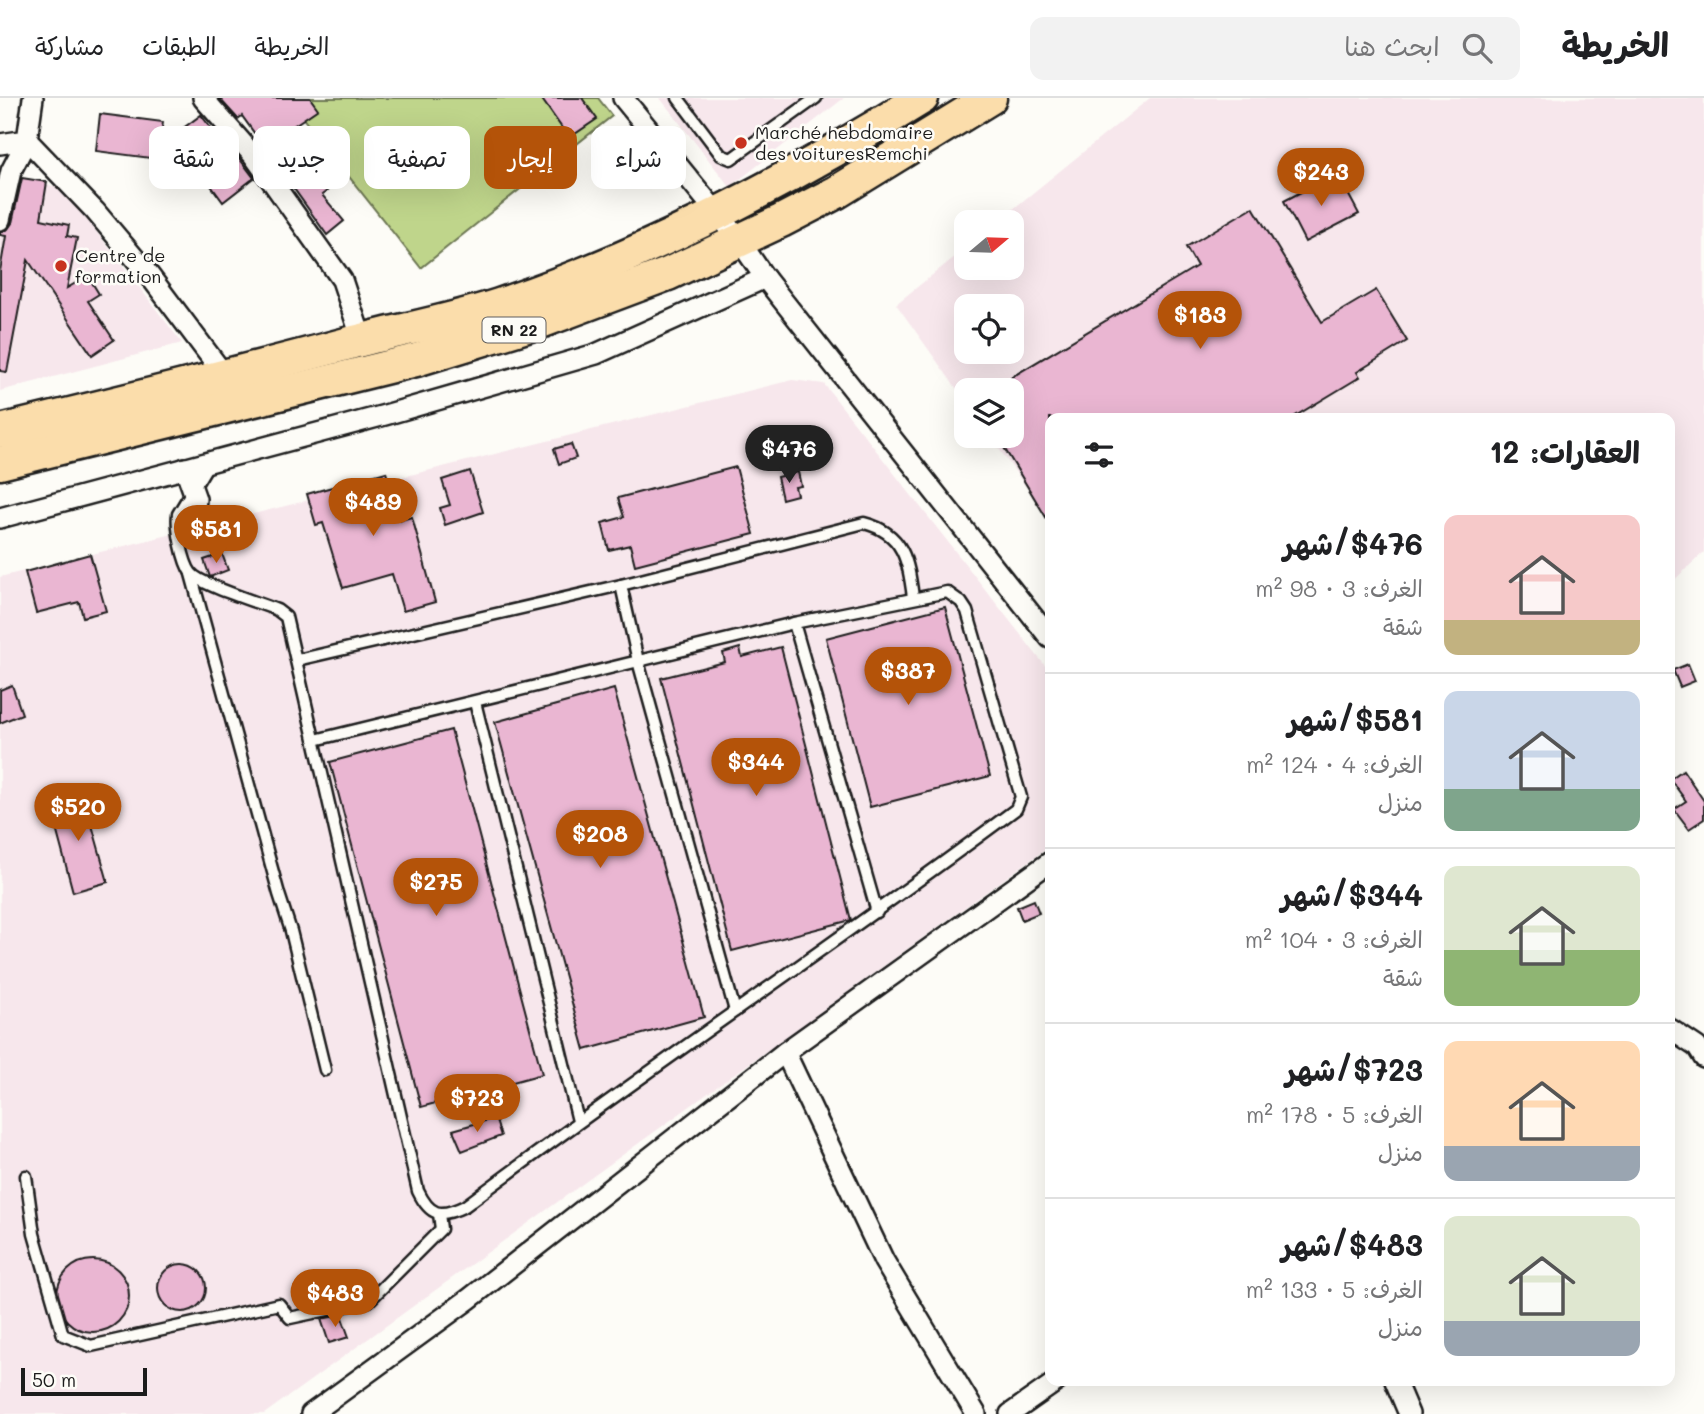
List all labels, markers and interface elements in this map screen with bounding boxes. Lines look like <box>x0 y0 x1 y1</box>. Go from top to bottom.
search box <box>1030 17 1520 80</box>
text: الخريطة <box>1562 22 1669 65</box>
text: ابحث هنا <box>1344 29 1440 63</box>
icon: search <box>1458 29 1496 67</box>
text: مشاركة <box>35 30 104 61</box>
text: الطبقات <box>142 30 217 61</box>
text: الخريطة <box>255 30 329 61</box>
place label: Marché hebdomaire des voituresRemchi <box>755 120 933 165</box>
chip: شقة <box>149 126 239 189</box>
chip: جديد <box>253 126 350 189</box>
chip: تصفية <box>364 126 470 189</box>
chip: إيجار <box>484 126 577 189</box>
chip: شراء <box>591 126 686 189</box>
marker: Marché hebdomaire des voituresRemchi <box>733 135 749 151</box>
pin: $243 <box>1280 148 1362 208</box>
text: $243 <box>1293 156 1349 186</box>
north arrow <box>954 210 1024 280</box>
map controls <box>954 210 1024 448</box>
place label: Centre de formation <box>75 243 165 288</box>
marker: Centre de formation <box>53 258 69 274</box>
pin: $183 <box>1159 292 1241 351</box>
button: locate <box>954 294 1024 364</box>
text: $183 <box>1174 299 1226 329</box>
road number: RN 22 <box>482 318 546 342</box>
button: layers <box>954 378 1024 448</box>
pin: $476 <box>748 426 830 485</box>
text: العقارات: 12 <box>1489 431 1640 471</box>
text: $476 <box>761 433 817 463</box>
icon: filters <box>1080 436 1118 474</box>
pin: $489 <box>332 478 414 538</box>
text: $489 <box>345 486 401 516</box>
pin: $581 <box>175 505 257 565</box>
text: $581 <box>190 513 242 543</box>
text: $476/شهر <box>1283 523 1423 563</box>
icon: home <box>1500 543 1584 627</box>
text: الغرف: 3 · 98 m² <box>1255 573 1423 603</box>
text: شقة <box>1383 611 1423 641</box>
pin: $387 <box>867 648 949 707</box>
text: $387 <box>880 655 936 685</box>
text: $581/شهر <box>1288 699 1423 739</box>
icon: home <box>1500 719 1584 803</box>
pin: $344 <box>715 738 797 798</box>
text: $344 <box>727 746 785 776</box>
text: الغرف: 4 · 124 m² <box>1246 749 1423 779</box>
pin: $520 <box>37 784 119 843</box>
text: منزل <box>1378 787 1423 817</box>
text: $520 <box>50 791 106 821</box>
pin: $208 <box>559 810 641 870</box>
text: $208 <box>572 818 628 848</box>
pin: $275 <box>395 858 477 918</box>
text: $275 <box>409 866 463 896</box>
text: $344/شهر <box>1281 874 1423 914</box>
icon: home <box>1500 894 1584 978</box>
text: الغرف: 3 · 104 m² <box>1245 924 1423 954</box>
text: شقة <box>1383 962 1423 992</box>
text: $723/شهر <box>1286 1049 1423 1089</box>
icon: home <box>1500 1069 1584 1153</box>
pin: $723 <box>436 1074 518 1134</box>
text: $723 <box>450 1082 504 1112</box>
text: الغرف: 5 · 178 m² <box>1246 1099 1423 1129</box>
text: منزل <box>1378 1137 1423 1167</box>
text: $483/شهر <box>1281 1224 1423 1264</box>
icon: home <box>1500 1244 1584 1328</box>
pin: $483 <box>294 1270 376 1329</box>
text: الغرف: 5 · 133 m² <box>1246 1274 1423 1304</box>
text: $483 <box>307 1277 363 1307</box>
text: منزل <box>1378 1312 1423 1342</box>
scale bar <box>21 1365 147 1397</box>
text: 50 m <box>32 1367 76 1392</box>

